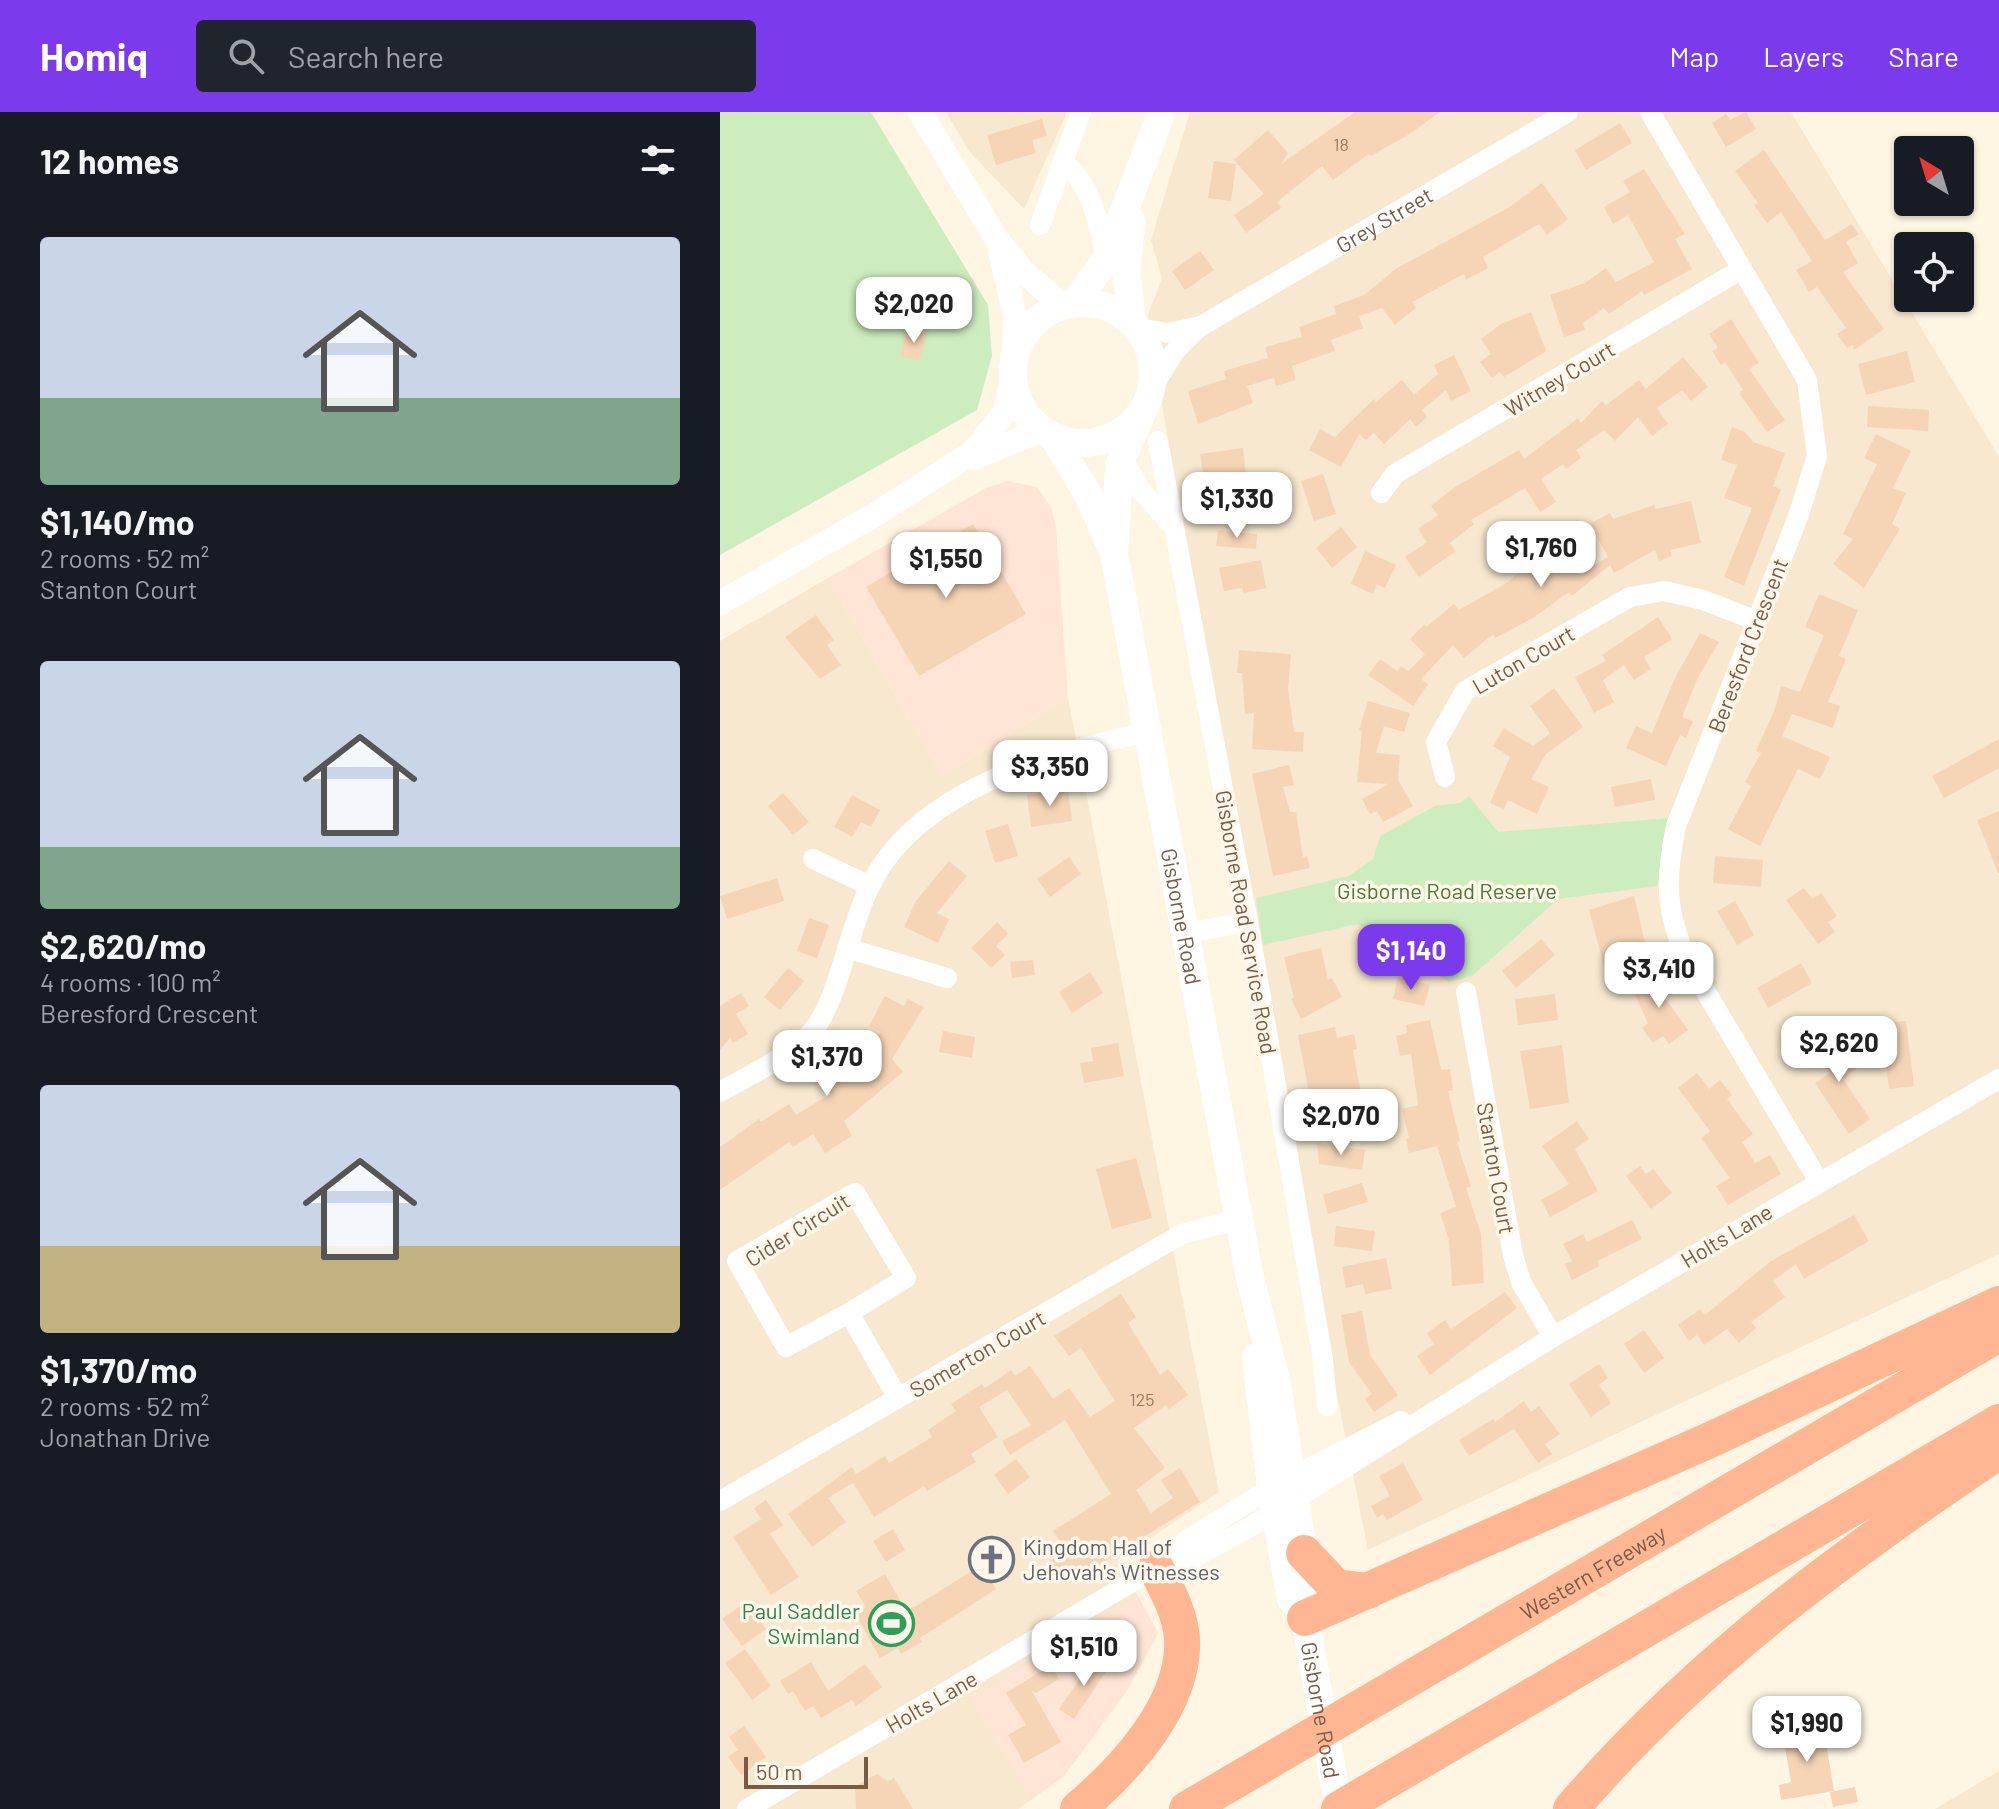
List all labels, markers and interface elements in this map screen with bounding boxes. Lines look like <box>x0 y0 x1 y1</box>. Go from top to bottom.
search box <box>196 20 756 92</box>
text: Homiq <box>40 33 148 79</box>
icon: search <box>224 34 268 78</box>
text: Search here <box>288 38 444 74</box>
text: Map <box>1669 39 1719 73</box>
text: Layers <box>1763 39 1844 73</box>
text: Share <box>1888 39 1959 73</box>
house number: 18 <box>1333 133 1349 155</box>
north arrow <box>1894 136 1974 216</box>
map controls <box>1894 136 1974 312</box>
icon: filters <box>636 138 680 182</box>
text: 12 homes <box>40 140 179 181</box>
street label: Grey Street <box>1331 181 1437 258</box>
button: locate <box>1894 232 1974 312</box>
pin: $2,020 <box>849 277 979 345</box>
text: $2,020 <box>874 287 954 318</box>
icon: home <box>288 289 432 433</box>
street label: Witney Court <box>1499 335 1619 421</box>
pin: $1,330 <box>1172 472 1302 540</box>
text: $1,330 <box>1200 482 1274 513</box>
text: $1,140/mo <box>40 501 195 542</box>
pin: $1,760 <box>1476 521 1606 589</box>
text: $1,760 <box>1505 531 1577 562</box>
pin: $1,550 <box>881 532 1011 600</box>
text: 2 rooms · 52 m² <box>40 542 209 573</box>
text: $1,550 <box>909 542 983 573</box>
street label: Beresford Crescent <box>1702 554 1792 736</box>
text: Stanton Court <box>40 573 198 604</box>
street label: Luton Court <box>1467 619 1579 699</box>
icon: home <box>288 713 432 857</box>
pin: $3,350 <box>985 740 1115 808</box>
text: $3,350 <box>1011 750 1089 781</box>
street label: Gisborne Road Service Road <box>1211 788 1283 1056</box>
street label: Gisborne Road <box>1157 846 1208 987</box>
park label: Gisborne Road Reserve <box>1337 877 1557 903</box>
pin: $1,140 <box>1346 924 1476 992</box>
text: $2,620/mo <box>40 925 207 966</box>
text: $1,140 <box>1376 934 1446 965</box>
pin: $3,410 <box>1594 942 1724 1010</box>
text: $3,410 <box>1622 952 1696 983</box>
text: 4 rooms · 100 m² <box>40 966 221 997</box>
text: Beresford Crescent <box>40 997 259 1028</box>
pin: $2,620 <box>1774 1016 1904 1084</box>
text: $2,620 <box>1799 1026 1879 1057</box>
pin: $1,370 <box>762 1030 892 1098</box>
text: $1,370 <box>791 1040 863 1071</box>
pin: $2,070 <box>1276 1089 1406 1157</box>
text: $2,070 <box>1302 1099 1380 1130</box>
street label: Stanton Court <box>1473 1100 1521 1236</box>
icon: home <box>288 1137 432 1281</box>
street label: Cider Circuit <box>740 1186 854 1272</box>
street label: Holts Lane <box>1676 1198 1776 1272</box>
street label: Somerton Court <box>905 1304 1049 1402</box>
text: $1,370/mo <box>40 1349 197 1390</box>
house number: 125 <box>1129 1388 1155 1410</box>
text: 2 rooms · 52 m² <box>40 1390 209 1421</box>
text: Jonathan Drive <box>40 1421 210 1452</box>
street label: Western Freeway <box>1515 1519 1670 1624</box>
place label: Kingdom Hall of Jehovah's Witnesses <box>1023 1533 1220 1584</box>
church icon: Kingdom Hall of Jehovah's Witnesses <box>968 1535 1016 1583</box>
place label: Paul Saddler Swimland <box>742 1597 860 1648</box>
sports icon: Paul Saddler Swimland <box>867 1599 915 1647</box>
pin: $1,510 <box>1019 1620 1149 1688</box>
text: $1,510 <box>1050 1630 1118 1661</box>
street label: Gisborne Road <box>1296 1640 1346 1780</box>
street label: Holts Lane <box>881 1664 981 1738</box>
pin: $1,990 <box>1742 1696 1872 1764</box>
text: $1,990 <box>1770 1706 1844 1737</box>
scale bar <box>744 1753 868 1789</box>
text: 50 m <box>756 1758 802 1784</box>

